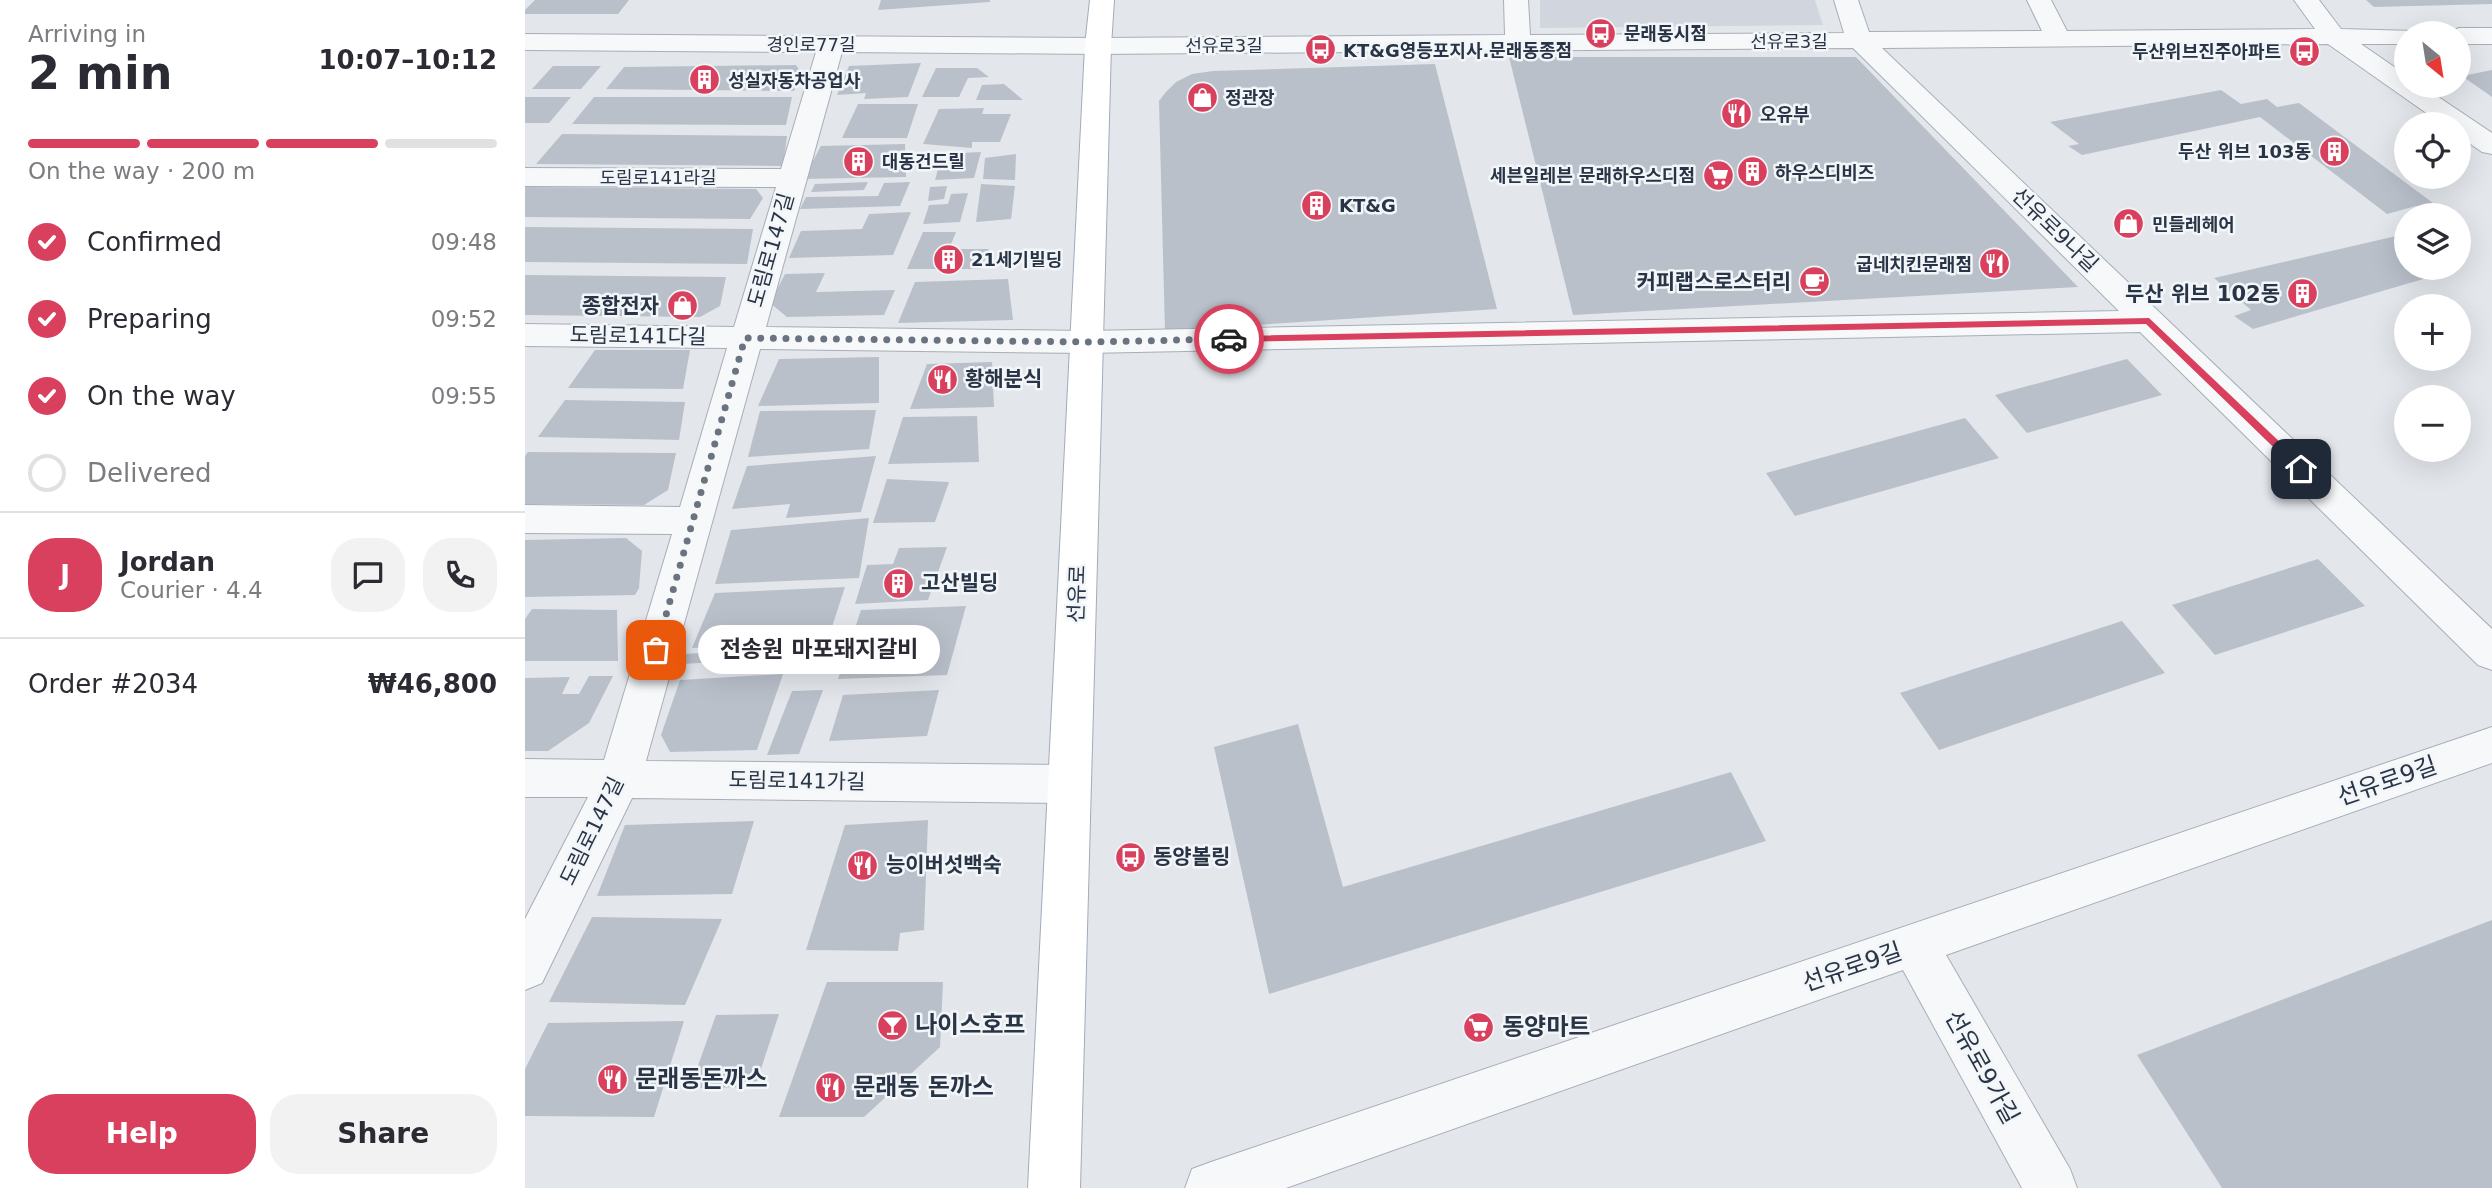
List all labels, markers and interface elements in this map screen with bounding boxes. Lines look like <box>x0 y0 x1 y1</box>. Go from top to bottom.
bus stop icon: 문래동시점 <box>1584 16 1618 50</box>
text: Arriving in <box>28 21 146 47</box>
north arrow <box>2394 21 2471 98</box>
map controls <box>2394 21 2471 462</box>
place label: 문래동시점 <box>1624 23 1707 44</box>
street label: 선유로3길 <box>1750 31 1828 52</box>
bus stop icon: KT&G영등포지사.문래동종점 <box>1303 33 1337 67</box>
street label: 경인로77길 <box>766 34 856 55</box>
bus stop icon: 두산위브진주아파트 <box>2287 34 2321 68</box>
street label: 선유로3길 <box>1185 35 1263 56</box>
place label: KT&G영등포지사.문래동종점 <box>1343 40 1572 61</box>
place label: 두산위브진주아파트 <box>2132 41 2281 62</box>
text: 10:07–10:12 <box>318 45 497 75</box>
text: 2 min <box>28 46 172 100</box>
building icon: 성실자동차공업사 <box>688 63 722 97</box>
place label: 성실자동차공업사 <box>728 70 861 91</box>
shop icon: 정관장 <box>1185 80 1219 114</box>
place label: 정관장 <box>1225 87 1275 108</box>
restaurant icon: 오유부 <box>1720 97 1754 131</box>
place label: 오유부 <box>1760 104 1810 125</box>
button: locate <box>2394 112 2471 189</box>
building icon: 두산 위브 103동 <box>2317 134 2351 168</box>
place label: 두산 위브 103동 <box>2178 141 2311 162</box>
building icon: 대동건드릴 <box>842 144 876 178</box>
place label: 대동건드릴 <box>882 151 965 172</box>
building icon: 하우스디비즈 <box>1735 155 1769 189</box>
text: On the way · 200 m <box>28 158 255 184</box>
supermarket icon: 세븐일레븐 문래하우스디점 <box>1701 158 1735 192</box>
place label: 하우스디비즈 <box>1775 162 1874 183</box>
place label: 세븐일레븐 문래하우스디점 <box>1490 165 1695 186</box>
street label: 도림로141라길 <box>599 167 717 188</box>
street label: 선유로9나길 <box>2007 183 2103 277</box>
building icon: KT&G <box>1299 188 1333 222</box>
street label: 도림로147길 <box>743 190 799 310</box>
place label: KT&G <box>1339 195 1396 216</box>
button: layers <box>2394 203 2471 280</box>
shop icon: 민들레헤어 <box>2112 207 2146 241</box>
place label: 민들레헤어 <box>2152 214 2235 235</box>
icon: check <box>28 223 66 261</box>
text: Confirmed <box>87 227 222 257</box>
text: 09:48 <box>431 229 497 255</box>
building icon: 21세기빌딩 <box>931 242 965 276</box>
restaurant icon: 굽네치킨문래점 <box>1978 247 2012 281</box>
place label: 21세기빌딩 <box>971 249 1062 270</box>
place label: 굽네치킨문래점 <box>1856 254 1972 275</box>
cafe icon: 커피랩스로스터리 <box>1797 265 1831 299</box>
place label: 커피랩스로스터리 <box>1636 270 1791 294</box>
building icon: 두산 위브 102동 <box>2286 277 2320 311</box>
place label: 두산 위브 102동 <box>2125 282 2280 306</box>
shop icon: 종합전자 <box>665 289 699 323</box>
place label: 종합전자 <box>582 294 659 318</box>
button: + <box>2394 294 2471 371</box>
icon: check <box>28 300 66 338</box>
text: Preparing <box>87 304 212 334</box>
courier <box>1194 304 1264 374</box>
text: 09:52 <box>431 306 497 332</box>
icon: car <box>1210 320 1248 358</box>
street label: 도림로141다길 <box>569 323 707 349</box>
restaurant icon: 황해분식 <box>925 362 959 396</box>
place label: 황해분식 <box>965 367 1042 391</box>
icon: check <box>28 377 66 415</box>
text: On the way <box>87 381 236 411</box>
text: 09:55 <box>431 383 497 409</box>
button: − <box>2394 385 2471 462</box>
pin <box>2271 439 2331 499</box>
icon: home <box>2282 450 2320 488</box>
text: Delivered <box>87 458 211 488</box>
button: chat <box>331 538 405 612</box>
button: phone <box>423 538 497 612</box>
text: Jordan <box>120 547 215 577</box>
text: J <box>60 560 70 590</box>
street label: 선유로 <box>1064 565 1090 623</box>
building icon: 고산빌딩 <box>881 566 915 600</box>
place label: 고산빌딩 <box>921 571 998 595</box>
text: Courier · 4.4 <box>120 577 263 603</box>
pin <box>626 620 686 680</box>
callout: 전송원 마포돼지갈비 <box>698 626 939 674</box>
icon: bag <box>637 631 675 669</box>
text: 전송원 마포돼지갈비 <box>720 636 918 662</box>
text: Order #2034 <box>28 669 198 699</box>
text: ₩46,800 <box>368 669 497 699</box>
street label: 선유로9길 <box>2333 751 2441 811</box>
street label: 도림로141가길 <box>728 768 866 794</box>
street label: 도림로147길 <box>555 773 629 889</box>
bus stop icon: 동양볼링 <box>1113 840 1147 874</box>
place label: 동양볼링 <box>1153 845 1230 869</box>
restaurant icon: 능이버섯백숙 <box>846 848 880 882</box>
place label: 능이버섯백숙 <box>886 853 1002 877</box>
street label: 선유로9길 <box>1798 937 1906 997</box>
street label: 선유로9가길 <box>1939 1005 2025 1129</box>
bar icon: 나이스호프 <box>875 1008 909 1042</box>
supermarket icon: 동양마트 <box>1462 1010 1496 1044</box>
place label: 나이스호프 <box>915 1011 1025 1039</box>
place label: 동양마트 <box>1502 1013 1590 1041</box>
restaurant icon: 문래동돈까스 <box>595 1062 629 1096</box>
place label: 문래동돈까스 <box>635 1065 767 1093</box>
restaurant icon: 문래동 돈까스 <box>813 1070 847 1104</box>
place label: 문래동 돈까스 <box>853 1073 994 1101</box>
button: Help <box>28 1094 256 1174</box>
button: Share <box>270 1094 497 1174</box>

